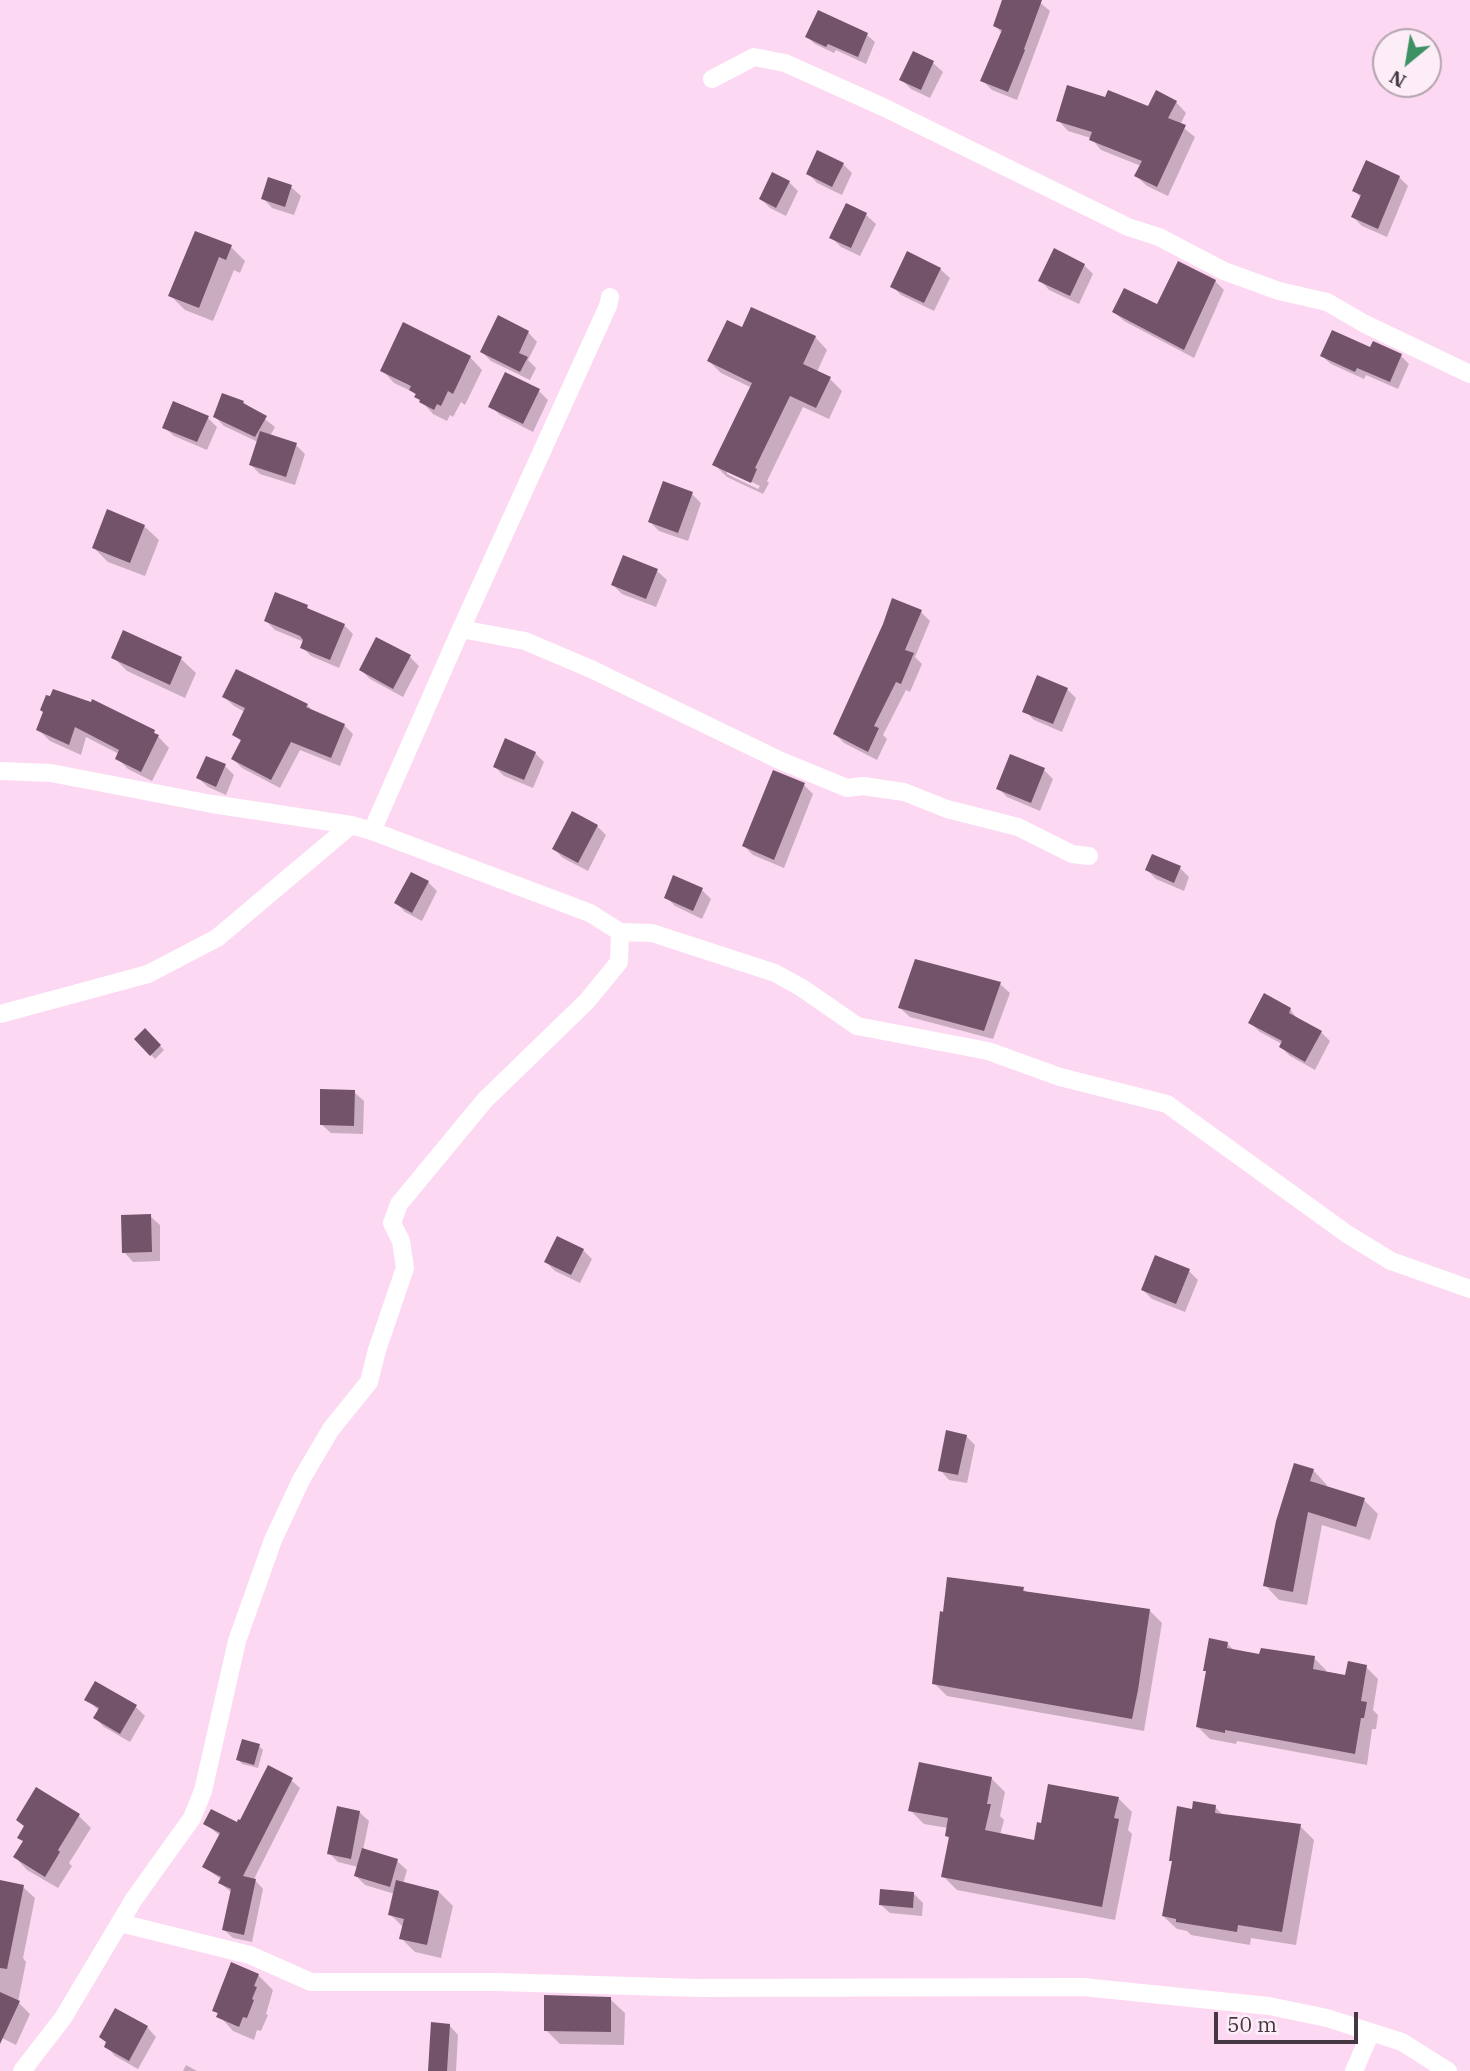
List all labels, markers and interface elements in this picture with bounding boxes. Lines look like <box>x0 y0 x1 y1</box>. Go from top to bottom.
north arrow <box>1372 28 1442 98</box>
text: N <box>1385 65 1410 94</box>
scale bar <box>1218 1997 1362 2041</box>
text: 50 m <box>1227 2010 1277 2038</box>

